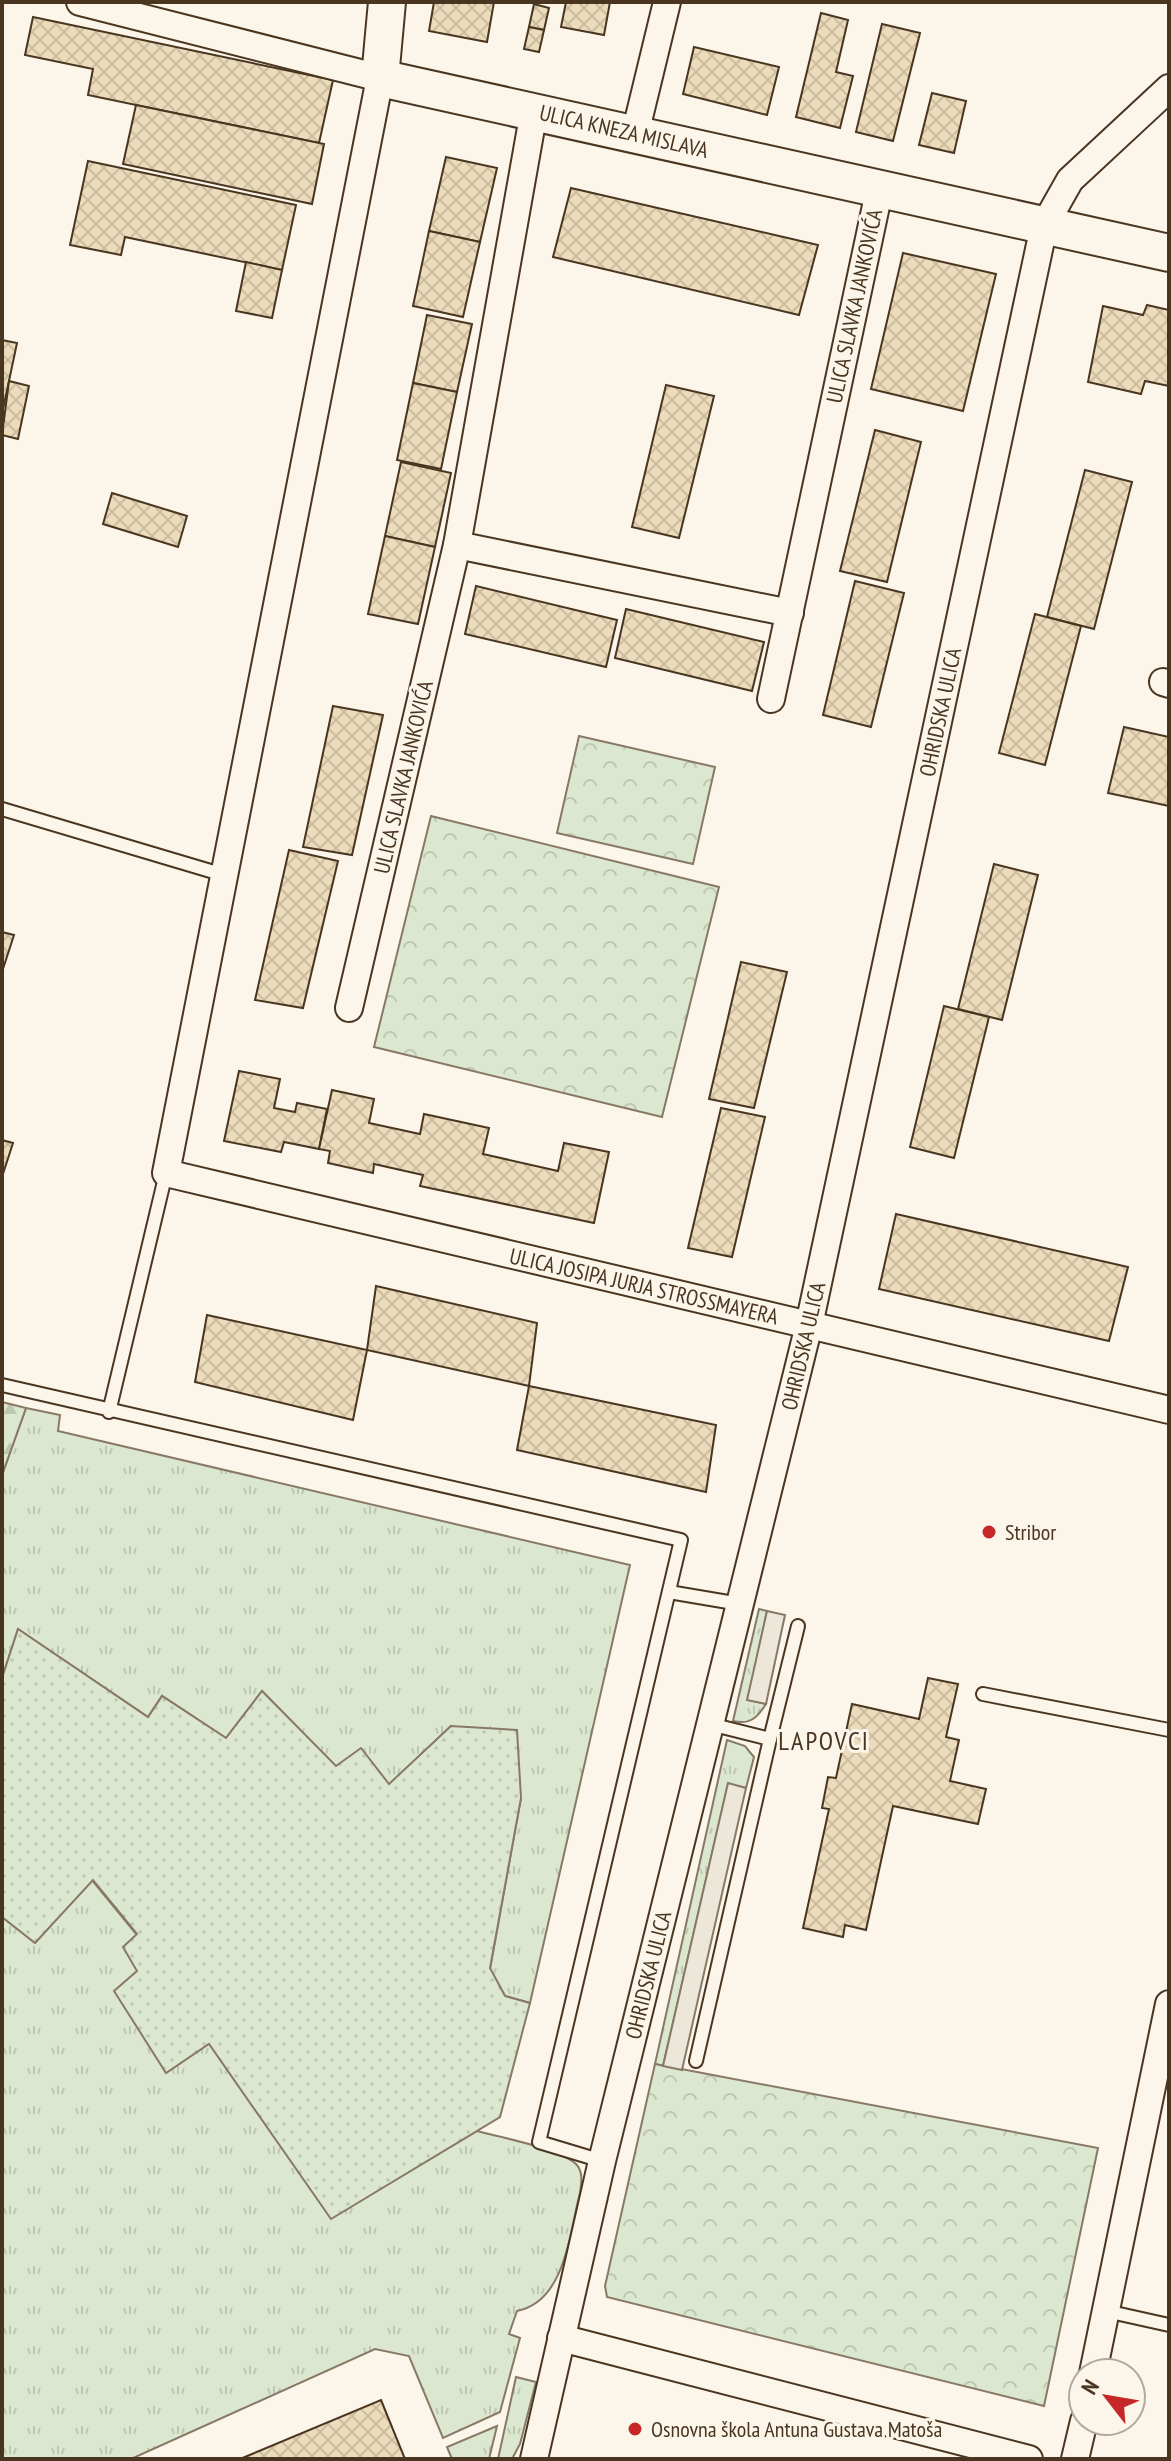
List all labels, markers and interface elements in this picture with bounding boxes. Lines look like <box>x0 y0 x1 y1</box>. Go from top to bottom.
street label: ULICA KNEZA MISLAVA <box>537 98 712 164</box>
street label: ULICA SLAVKA JANKOVIĆA <box>820 206 888 405</box>
street label: OHRIDSKA ULICA <box>913 645 967 779</box>
street label: ULICA SLAVKA JANKOVIĆA <box>367 677 439 876</box>
street label: ULICA JOSIPA JURJA STROSSMAYERA <box>507 1241 782 1331</box>
street label: OHRIDSKA ULICA <box>775 1279 831 1413</box>
place label: Stribor <box>1005 1518 1056 1546</box>
marker: Stribor <box>980 1523 998 1541</box>
district label: LAPOVCI <box>778 1724 870 1757</box>
street label: OHRIDSKA ULICA <box>619 1908 678 2042</box>
north arrow <box>1067 2357 1147 2437</box>
text: N <box>1075 2374 1105 2399</box>
place label: Osnovna škola Antuna Gustava Matoša <box>651 2415 942 2443</box>
marker: Osnovna škola Antuna Gustava Matoša <box>626 2420 644 2438</box>

